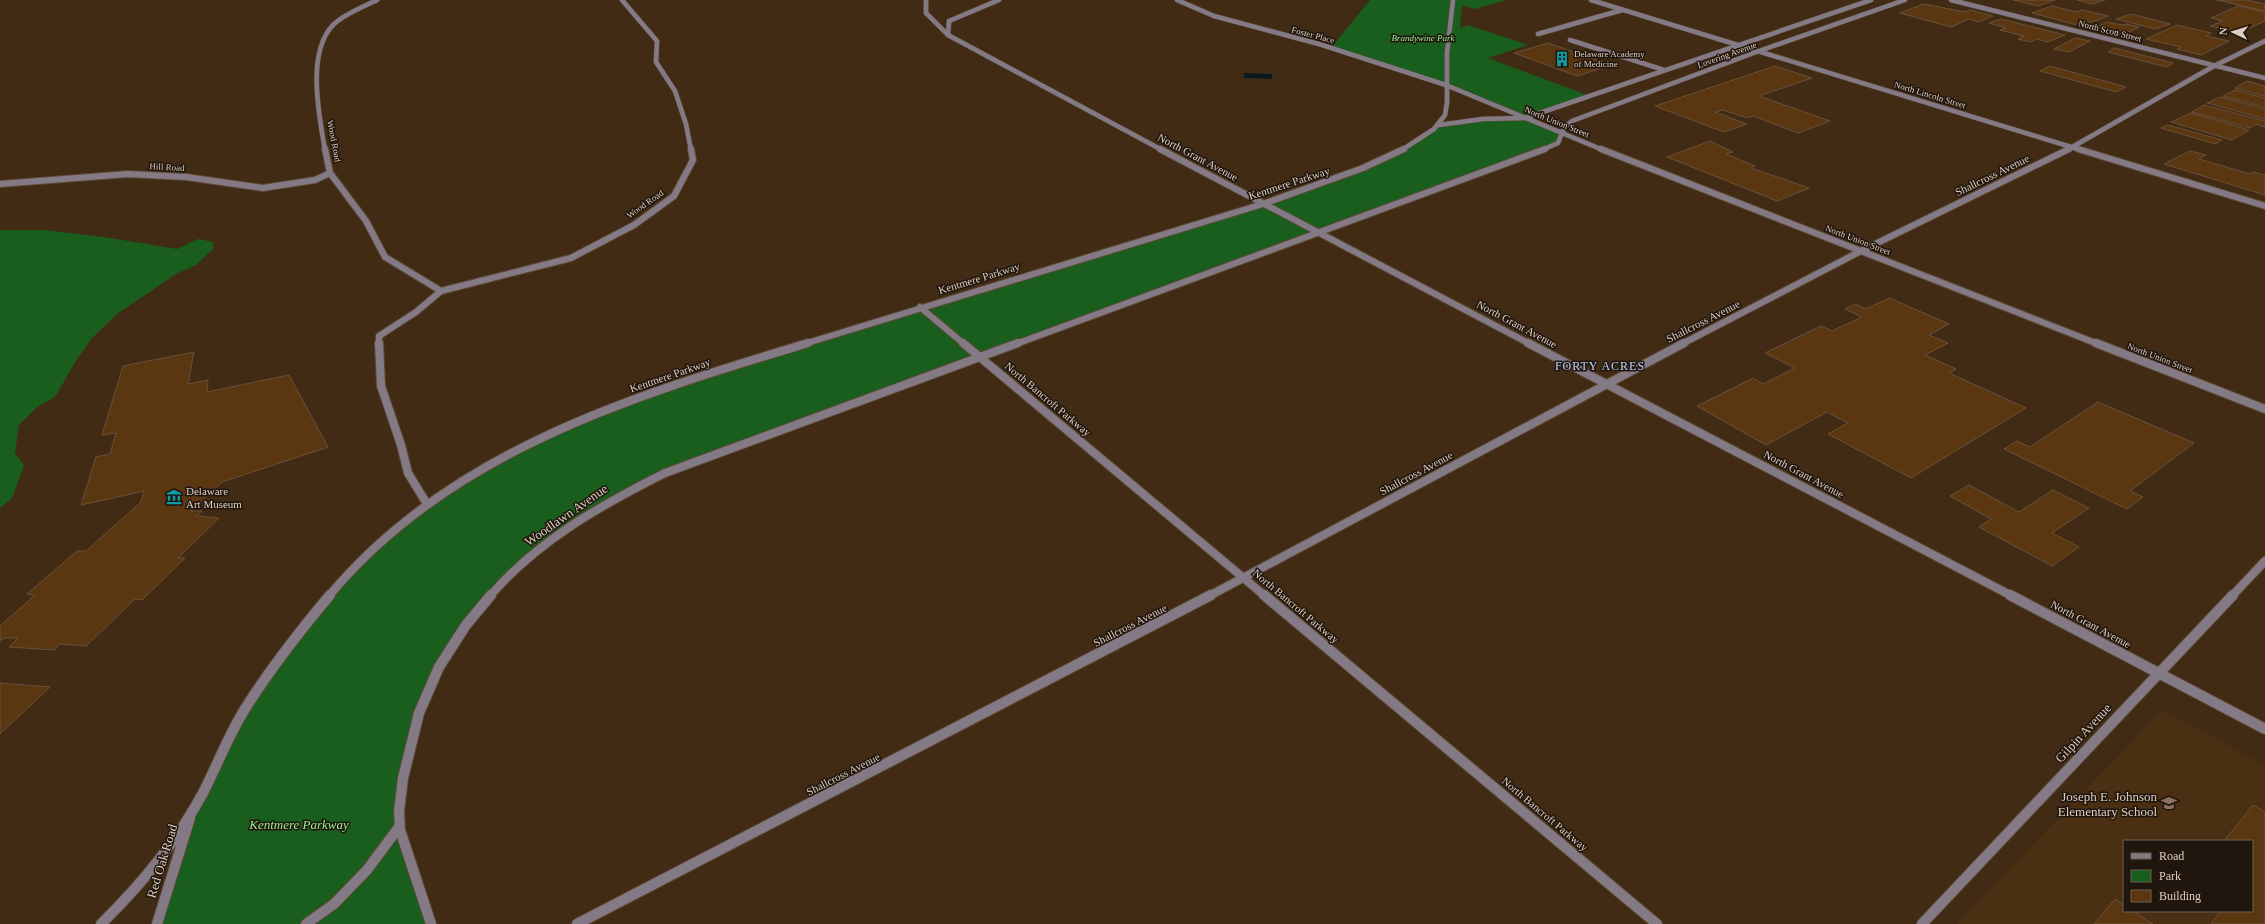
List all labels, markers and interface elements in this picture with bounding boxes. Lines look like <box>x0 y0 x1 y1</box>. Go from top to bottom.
north arrow <box>2213 12 2253 52</box>
street label: North Scott Street <box>2077 18 2143 44</box>
street label: Foster Place <box>1290 24 1336 46</box>
text: N <box>2217 27 2229 36</box>
park label: Brandywine Park <box>1391 33 1456 43</box>
street label: Lovering Avenue <box>1696 40 1758 70</box>
place label: Delaware Academy of Medicine <box>1574 49 1645 69</box>
building icon: Delaware Academy of Medicine <box>1553 50 1571 68</box>
street label: North Lincoln Street <box>1893 79 1968 111</box>
street label: North Union Street <box>1523 104 1591 140</box>
street label: Wood Road <box>325 119 343 163</box>
street label: North Grant Avenue <box>1156 131 1240 183</box>
street label: Shallcross Avenue <box>1953 152 2031 198</box>
street label: Hill Road <box>149 161 185 173</box>
street label: Kentmere Parkway <box>1247 164 1332 202</box>
street label: Wood Road <box>625 187 666 220</box>
street label: North Union Street <box>1824 223 1892 257</box>
street label: Kentmere Parkway <box>937 260 1022 296</box>
street label: Shallcross Avenue <box>1664 297 1742 345</box>
street label: North Grant Avenue <box>1475 298 1559 350</box>
street label: North Union Street <box>2126 341 2194 375</box>
street label: Kentmere Parkway <box>628 355 712 394</box>
district label: FORTY ACRES <box>1555 359 1645 373</box>
street label: North Bancroft Parkway <box>1003 360 1094 439</box>
street label: North Grant Avenue <box>1762 448 1846 500</box>
street label: Shallcross Avenue <box>1378 449 1455 497</box>
street label: Woodlawn Avenue <box>522 481 611 549</box>
place label: Delaware Art Museum <box>186 485 242 510</box>
museum icon: Delaware Art Museum <box>165 488 183 506</box>
street label: North Bancroft Parkway <box>1251 567 1342 646</box>
street label: North Grant Avenue <box>2049 598 2133 650</box>
street label: Shallcross Avenue <box>1091 601 1169 649</box>
street label: Gilpin Avenue <box>2052 700 2114 766</box>
street label: Shallcross Avenue <box>804 750 882 798</box>
street label: North Bancroft Parkway <box>1500 775 1591 854</box>
place label: Joseph E. Johnson Elementary School <box>2058 789 2157 819</box>
school or university icon: Joseph E. Johnson Elementary School <box>2160 794 2178 812</box>
park label: Kentmere Parkway <box>248 817 349 832</box>
street label: Red Oak Road <box>144 822 181 900</box>
legend <box>2123 840 2253 912</box>
text: Road <box>2159 849 2184 863</box>
text: Park <box>2159 869 2181 883</box>
text: Building <box>2159 889 2201 903</box>

